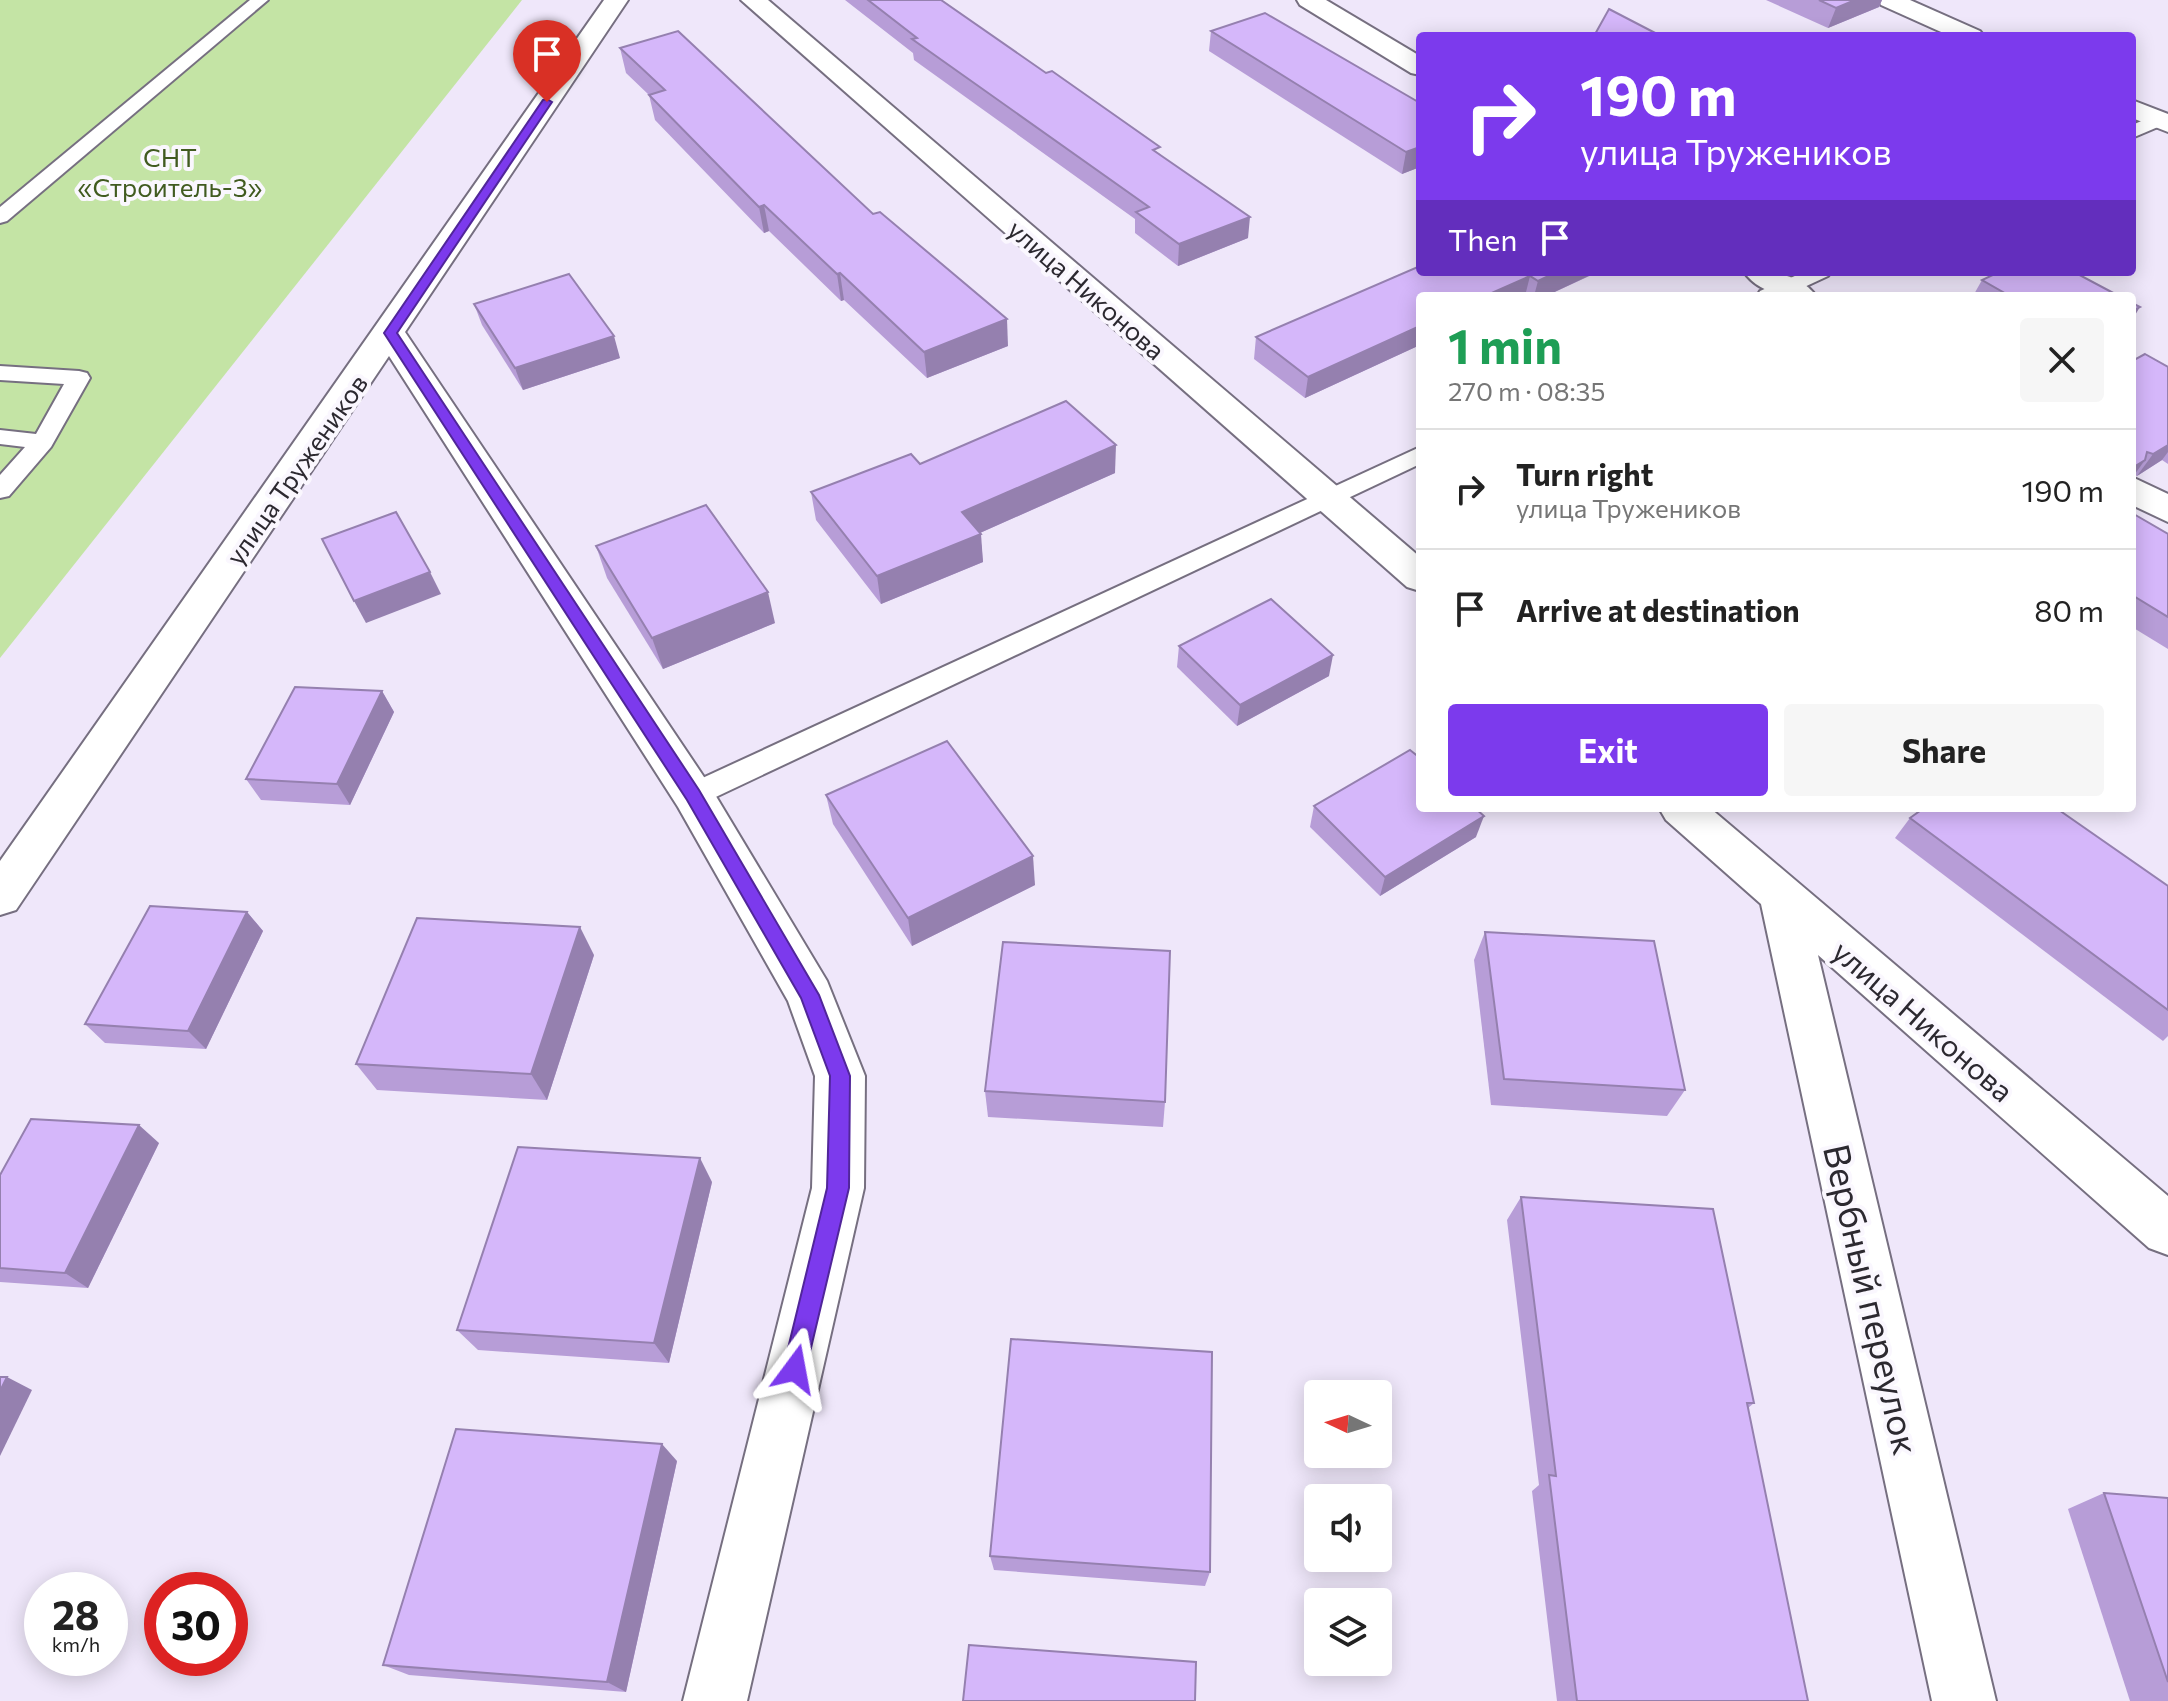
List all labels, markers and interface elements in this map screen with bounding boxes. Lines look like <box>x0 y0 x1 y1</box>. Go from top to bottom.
pin <box>513 20 581 102</box>
icon: arrive <box>525 32 569 76</box>
text: 190 m <box>1580 59 1737 128</box>
icon: right <box>1448 64 1552 168</box>
text: улица Тружеников <box>1580 128 1892 172</box>
park label: СНТ «Строитель-3» <box>78 141 262 202</box>
street label: улица Никонова <box>1003 213 1171 365</box>
icon: arrive <box>1533 216 1577 260</box>
text: Then <box>1448 220 1517 257</box>
text: 1 min <box>1448 315 1562 374</box>
button: close <box>2020 318 2104 402</box>
street label: улица Тружеников <box>219 368 373 570</box>
text: 270 m · 08:35 <box>1448 375 1605 406</box>
text: Turn right <box>1516 455 1653 492</box>
icon: right <box>1448 467 1492 511</box>
text: 190 m <box>2021 471 2104 508</box>
text: улица Тружеников <box>1516 492 1741 523</box>
icon: arrive <box>1448 587 1492 631</box>
text: Arrive at destination <box>1516 591 1800 628</box>
text: 80 m <box>2034 591 2104 628</box>
button: Exit <box>1448 704 1768 796</box>
button: Share <box>1784 704 2104 796</box>
street label: улица Никонова <box>1826 931 2022 1109</box>
street label: Вербный переулок <box>1816 1139 1930 1459</box>
position arrow <box>753 1327 837 1411</box>
north arrow <box>1304 1380 1392 1468</box>
map controls <box>1304 1380 1392 1676</box>
button: sound <box>1304 1484 1392 1572</box>
speed limit sign: 30 <box>144 1572 248 1676</box>
button: layers <box>1304 1588 1392 1676</box>
text: 28 <box>52 1589 100 1638</box>
text: km/h <box>52 1632 100 1656</box>

